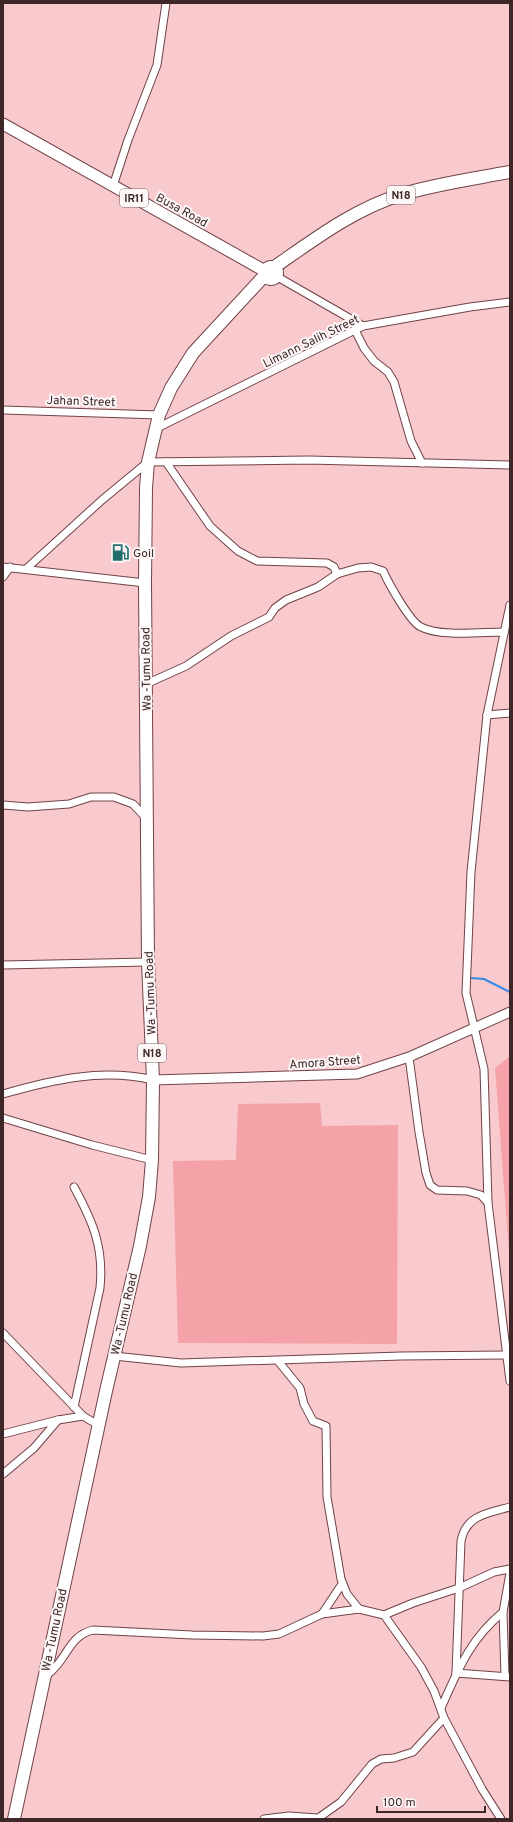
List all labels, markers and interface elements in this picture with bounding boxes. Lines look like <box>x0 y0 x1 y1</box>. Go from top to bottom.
road number: N18 <box>387 186 415 204</box>
road number: IR11 <box>120 189 148 207</box>
street label: Busa Road <box>153 190 210 232</box>
street label: Limann Salih Street <box>261 312 362 372</box>
street label: Jahan Street <box>46 393 116 411</box>
fuel station icon: Goil <box>110 543 130 563</box>
place label: Goil <box>133 546 154 562</box>
street label: Wa -Tumu Road <box>138 627 156 711</box>
street label: Wa -Tumu Road <box>142 951 160 1035</box>
road number: N18 <box>138 1044 166 1062</box>
street label: Amora Street <box>289 1053 361 1073</box>
street label: Wa -Tumu Road <box>108 1272 142 1357</box>
street label: Wa -Tumu Road <box>38 1587 72 1673</box>
scale bar <box>377 1788 485 1814</box>
text: 100 m <box>383 1795 416 1811</box>

